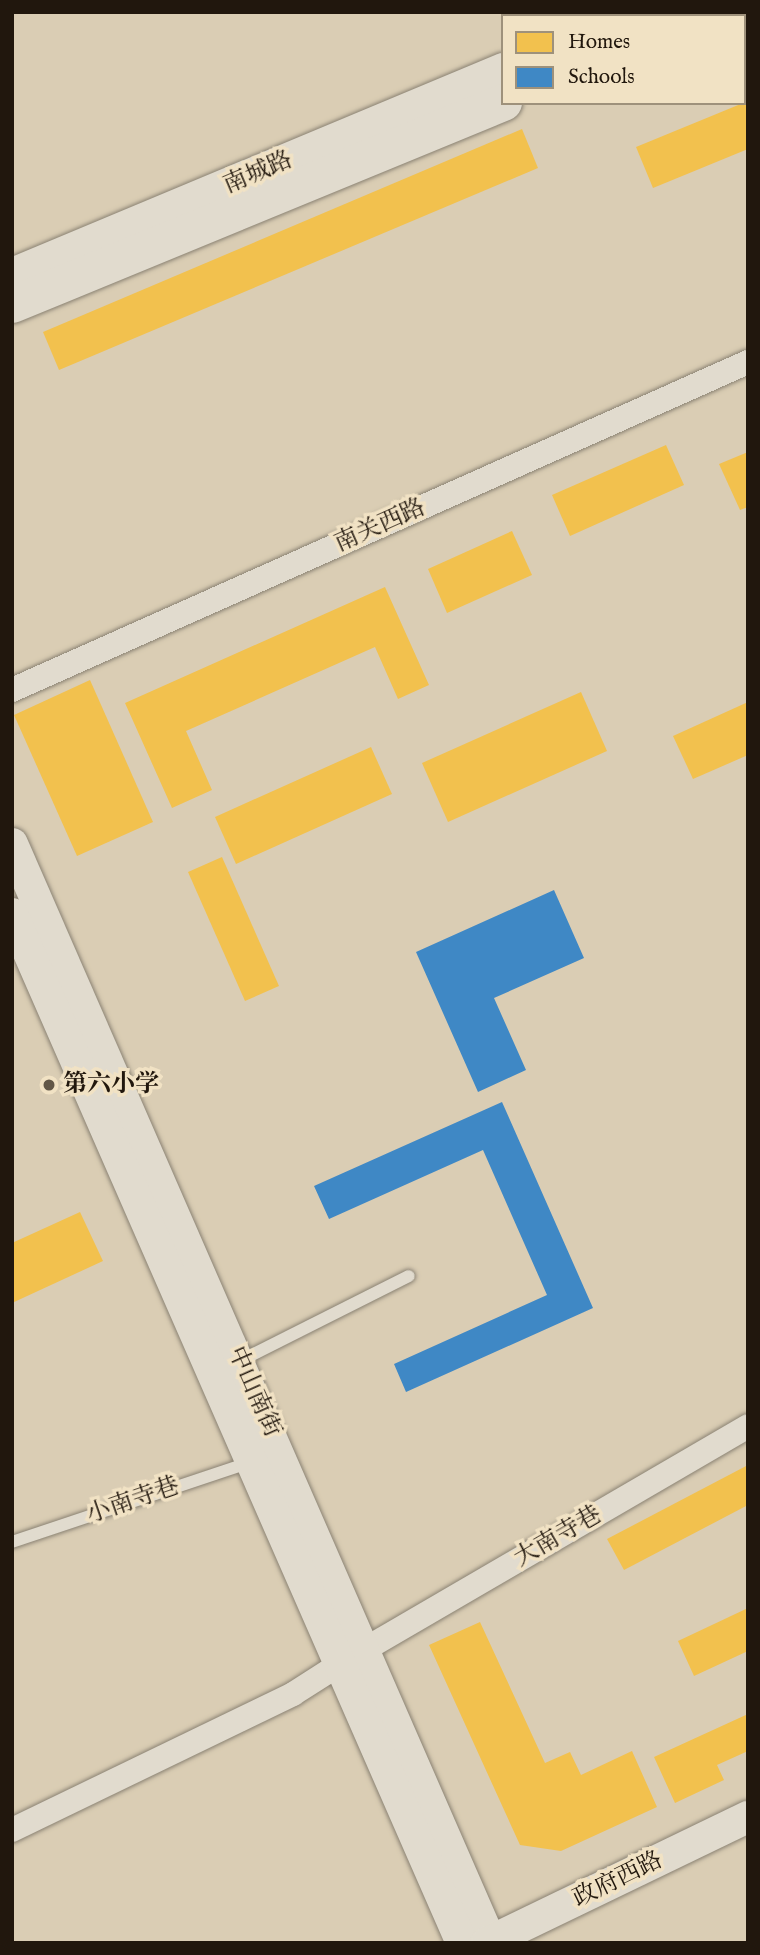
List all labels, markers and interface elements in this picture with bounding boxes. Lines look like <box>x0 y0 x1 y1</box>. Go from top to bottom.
legend <box>501 14 746 105</box>
text: Homes <box>568 29 630 56</box>
text: Schools <box>568 64 635 91</box>
street label: 南城路 <box>219 146 297 200</box>
street label: 南关西路 <box>330 493 430 559</box>
place label: 第六小学 <box>63 1071 159 1099</box>
marker: 第六小学 <box>41 1077 57 1093</box>
street label: 中山南街 <box>221 1342 287 1442</box>
street label: 小南寺巷 <box>83 1472 183 1530</box>
street label: 大南寺巷 <box>509 1501 607 1573</box>
street label: 政府西路 <box>569 1846 667 1914</box>

